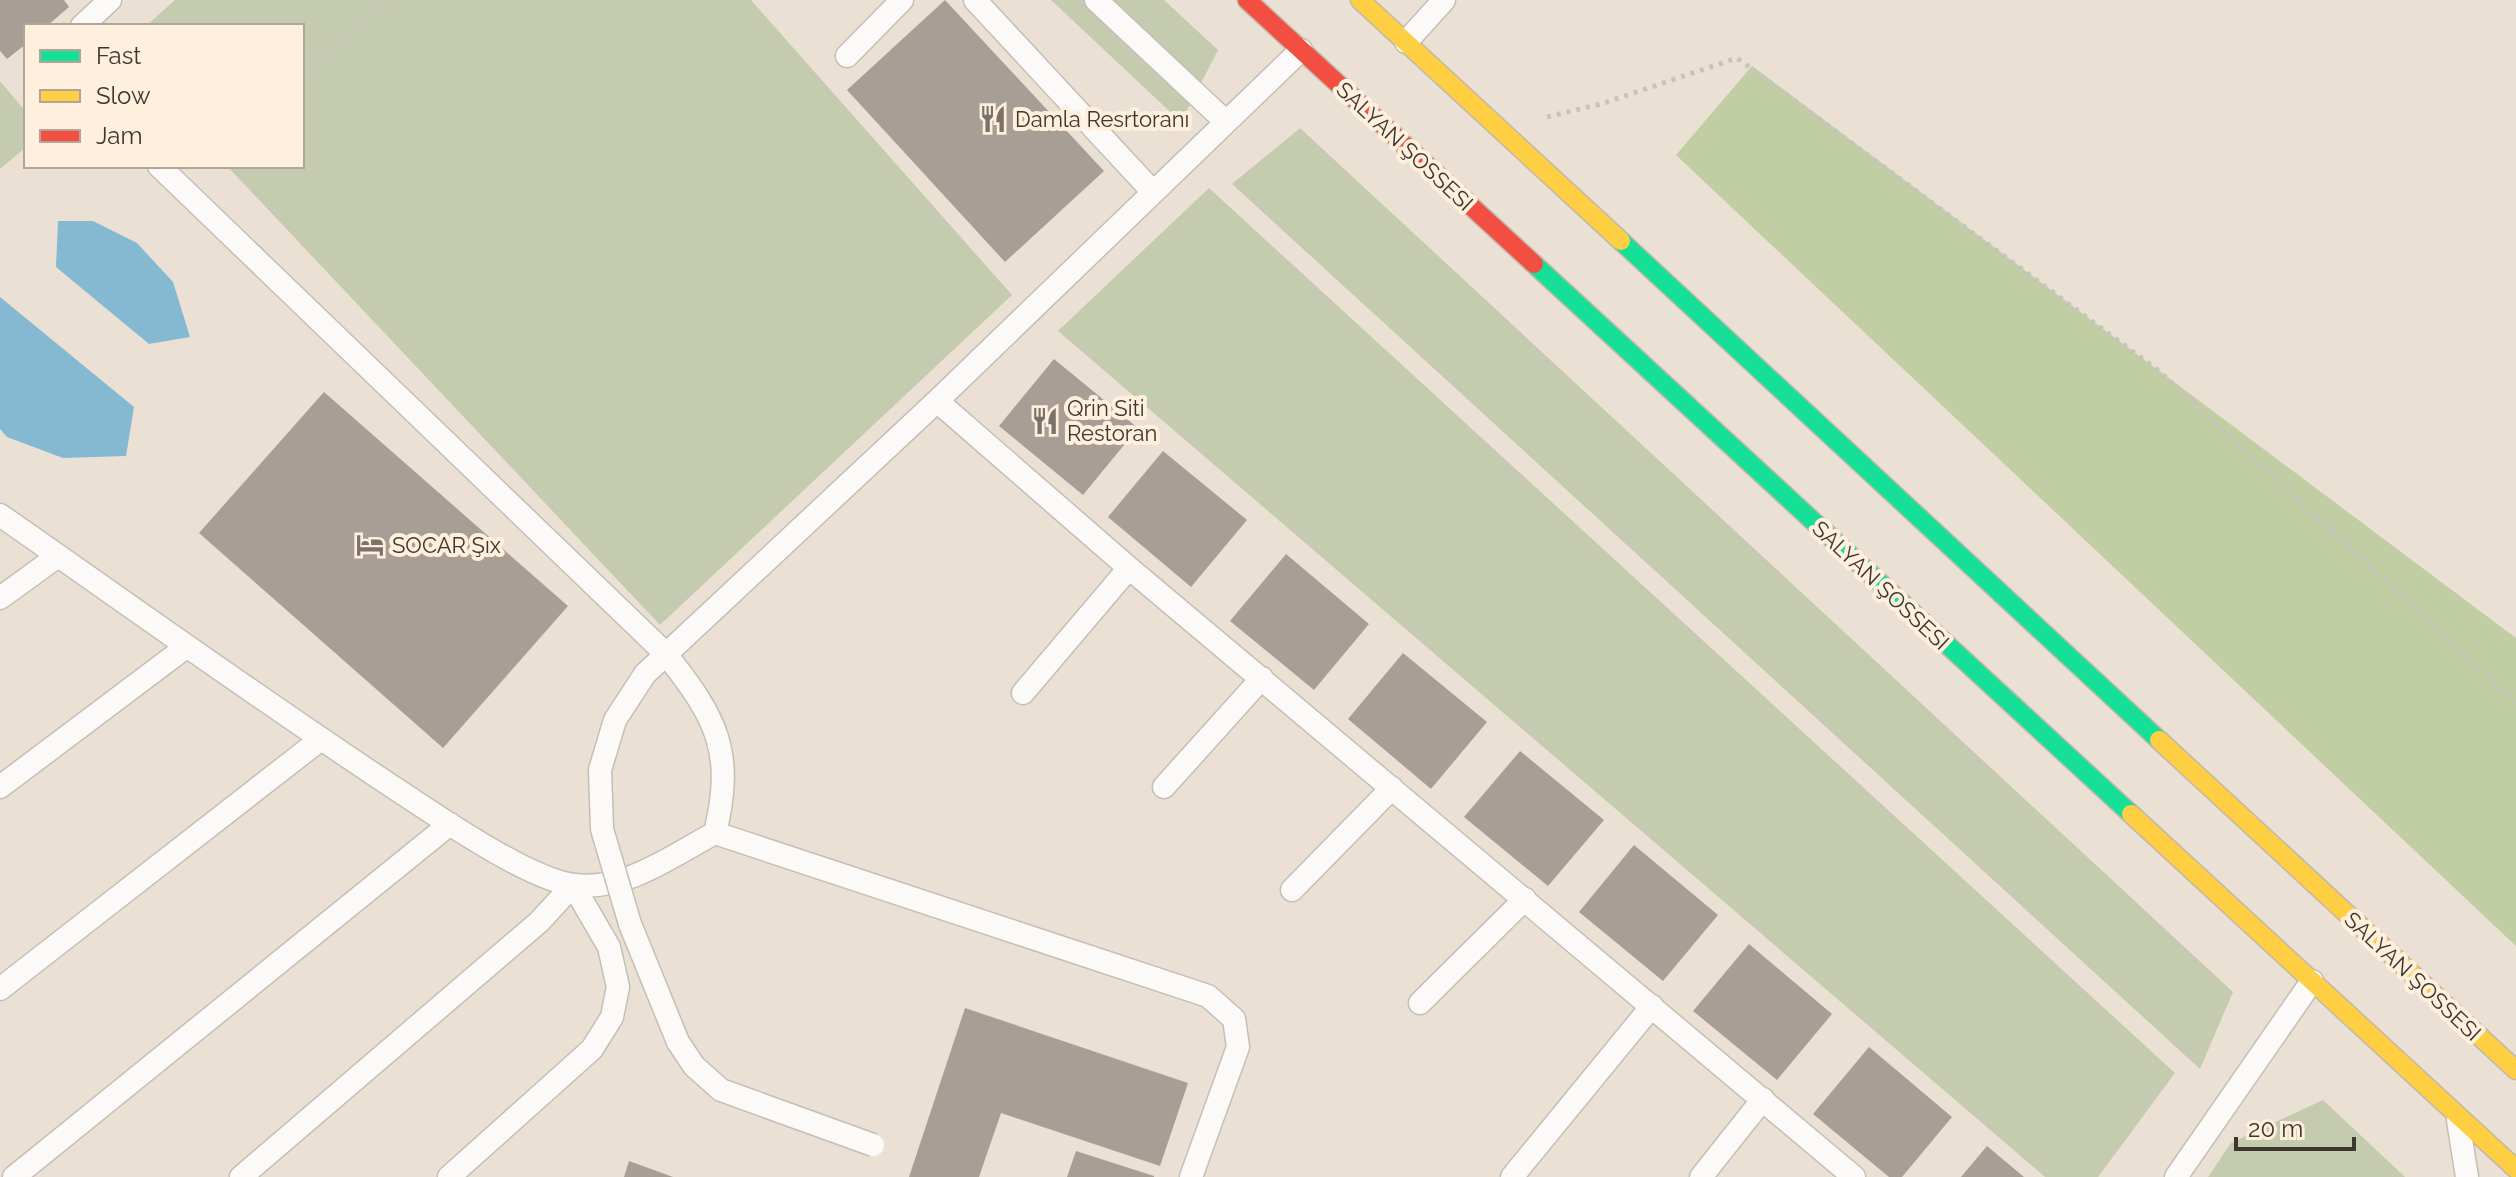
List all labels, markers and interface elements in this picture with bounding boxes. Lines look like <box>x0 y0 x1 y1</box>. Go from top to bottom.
legend <box>24 24 304 168</box>
text: Fast <box>96 41 141 70</box>
street label: SALYAN ŞOSSESI <box>1331 76 1479 216</box>
text: Slow <box>96 81 151 110</box>
restaurant icon: Damla Resrtoranı <box>978 104 1008 134</box>
place label: Damla Resrtoranı <box>1015 106 1189 132</box>
text: Jam <box>96 121 142 150</box>
place label: Qrin Siti Restoran <box>1067 395 1157 446</box>
restaurant icon: Qrin Siti Restoran <box>1030 406 1060 436</box>
street label: SALYAN ŞOSSESI <box>1807 515 1955 655</box>
hotel icon: SOCAR Şıx <box>355 530 385 560</box>
place label: SOCAR Şıx <box>392 532 501 558</box>
street label: SALYAN ŞOSSESI <box>2339 906 2487 1046</box>
scale bar <box>2236 1101 2354 1151</box>
text: 20 m <box>2248 1114 2303 1143</box>

